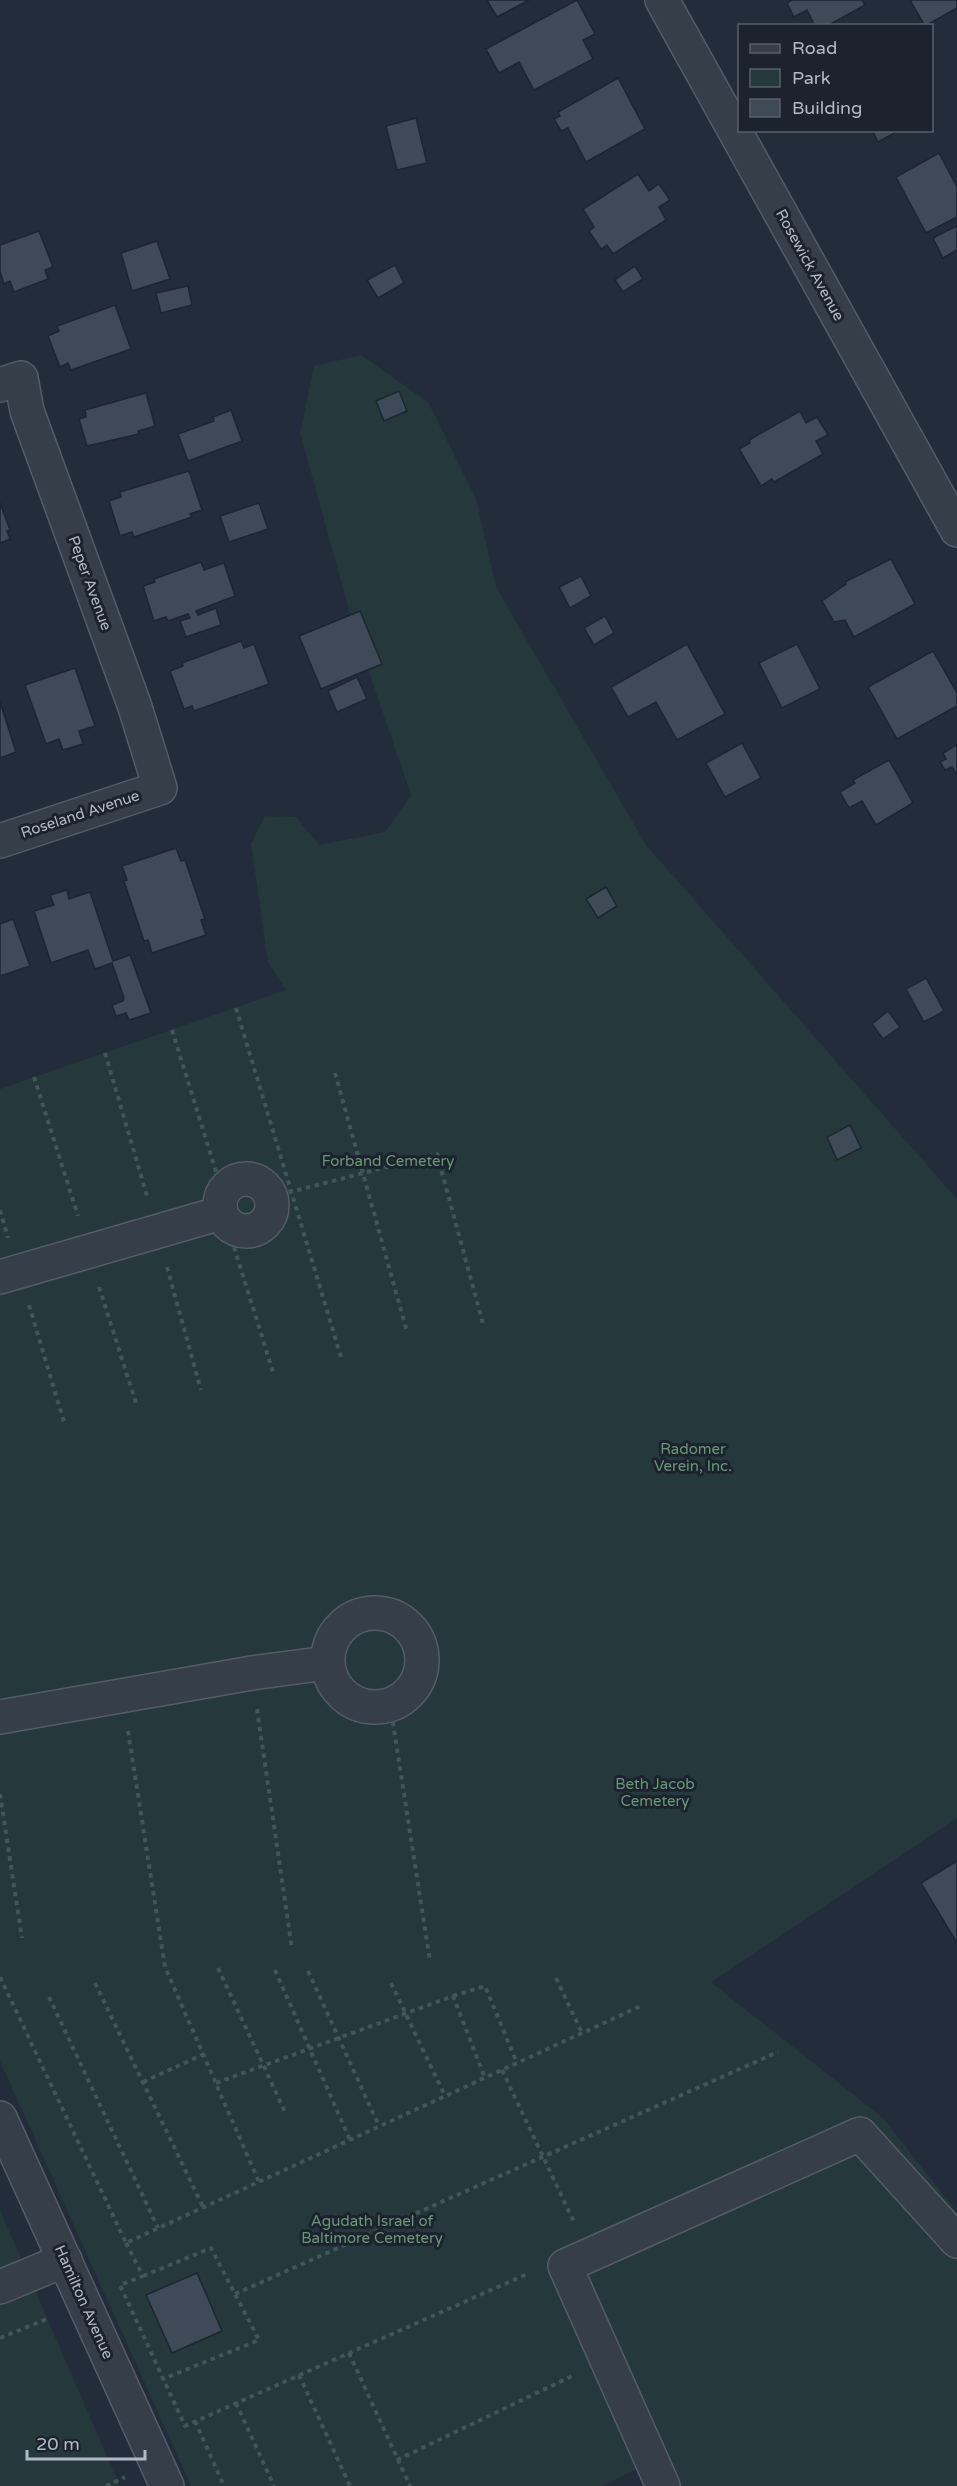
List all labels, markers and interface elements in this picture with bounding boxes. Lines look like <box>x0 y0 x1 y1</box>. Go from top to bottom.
legend <box>738 24 933 132</box>
text: Road <box>792 37 837 59</box>
text: Park <box>792 67 831 89</box>
text: Building <box>792 97 862 119</box>
street label: Rosewick Avenue <box>772 206 848 324</box>
street label: Peper Avenue <box>65 533 115 633</box>
street label: Roseland Avenue <box>18 786 142 842</box>
park label: Forband Cemetery <box>322 1152 454 1170</box>
park label: Radomer Verein, Inc. <box>654 1440 732 1475</box>
park label: Beth Jacob Cemetery <box>615 1775 695 1810</box>
park label: Agudath Israel of Baltimore Cemetery <box>301 2212 443 2247</box>
street label: Hamilton Avenue <box>51 2242 117 2362</box>
scale bar <box>27 2423 146 2461</box>
text: 20 m <box>36 2433 80 2455</box>

